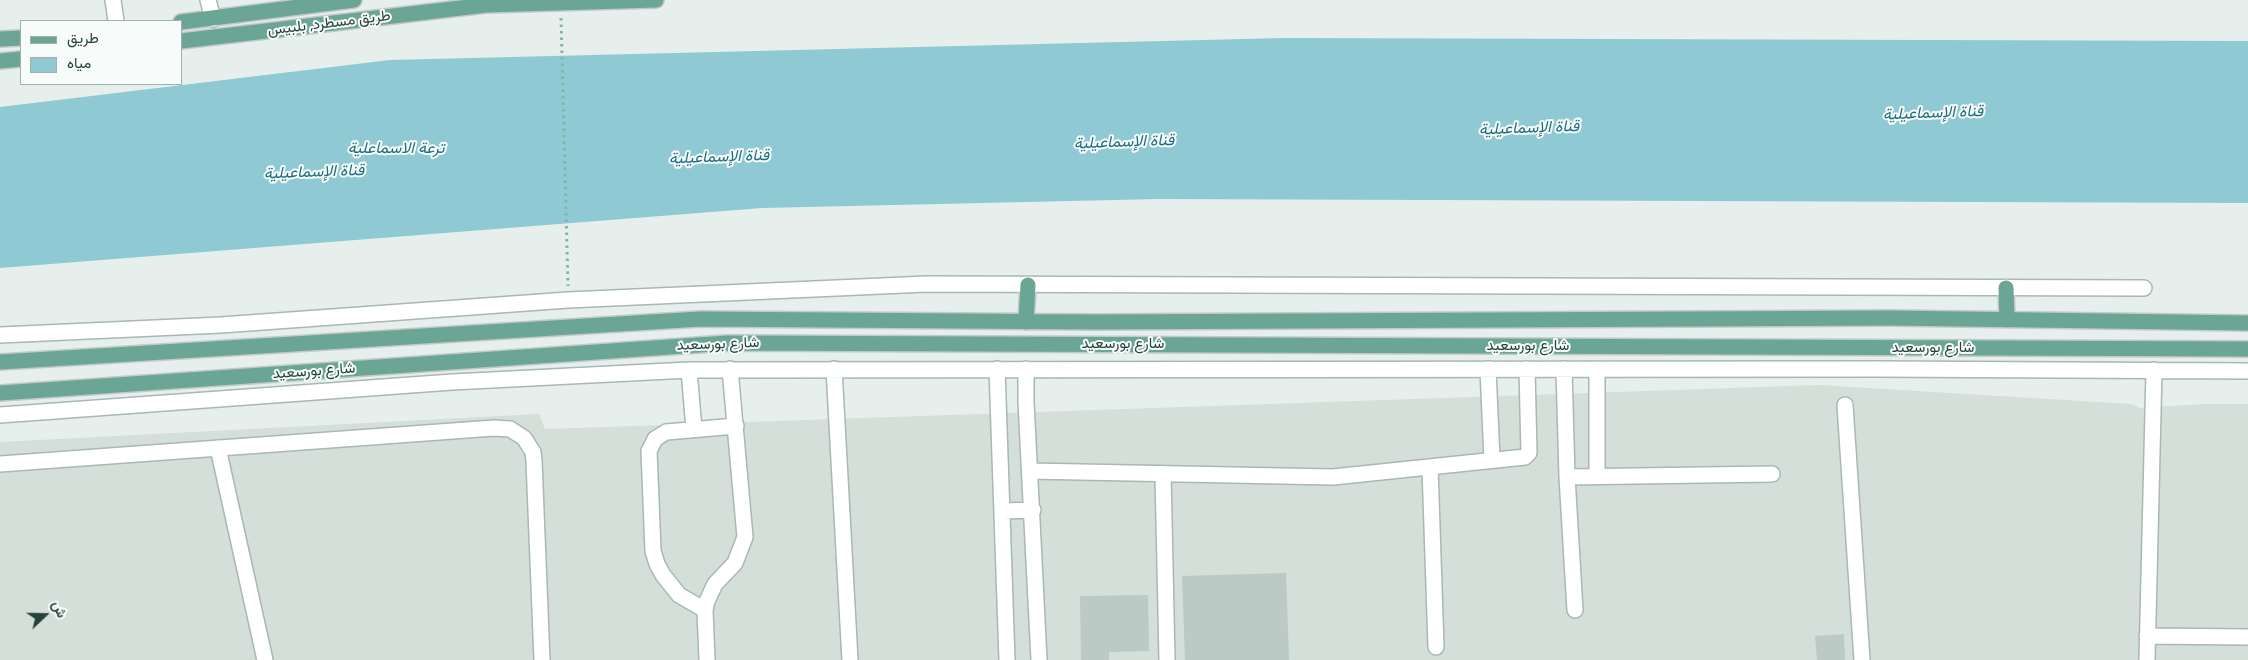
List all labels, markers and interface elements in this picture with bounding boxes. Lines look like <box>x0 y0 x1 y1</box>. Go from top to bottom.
street label: طريق مسطرد, بلبيس <box>267 7 391 39</box>
legend <box>20 20 182 85</box>
text: طريق <box>67 29 99 47</box>
text: مياه <box>67 54 91 72</box>
water label: قناة الإسماعيلية <box>1882 102 1984 124</box>
water label: قناة الإسماعيلية <box>1478 117 1580 139</box>
water label: قناة الإسماعيلية <box>1073 131 1175 153</box>
water label: ترعة الاسماعلية <box>348 138 444 158</box>
water label: قناة الإسماعيلية <box>668 146 770 168</box>
water label: قناة الإسماعيلية <box>263 161 365 183</box>
street label: شارع بورسعيد <box>676 334 760 354</box>
street label: شارع بورسعيد <box>1082 335 1164 353</box>
street label: شارع بورسعيد <box>1487 337 1569 355</box>
street label: شارع بورسعيد <box>1892 339 1974 357</box>
street label: شارع بورسعيد <box>272 359 356 383</box>
north arrow <box>20 590 70 640</box>
text: ش <box>49 599 70 620</box>

